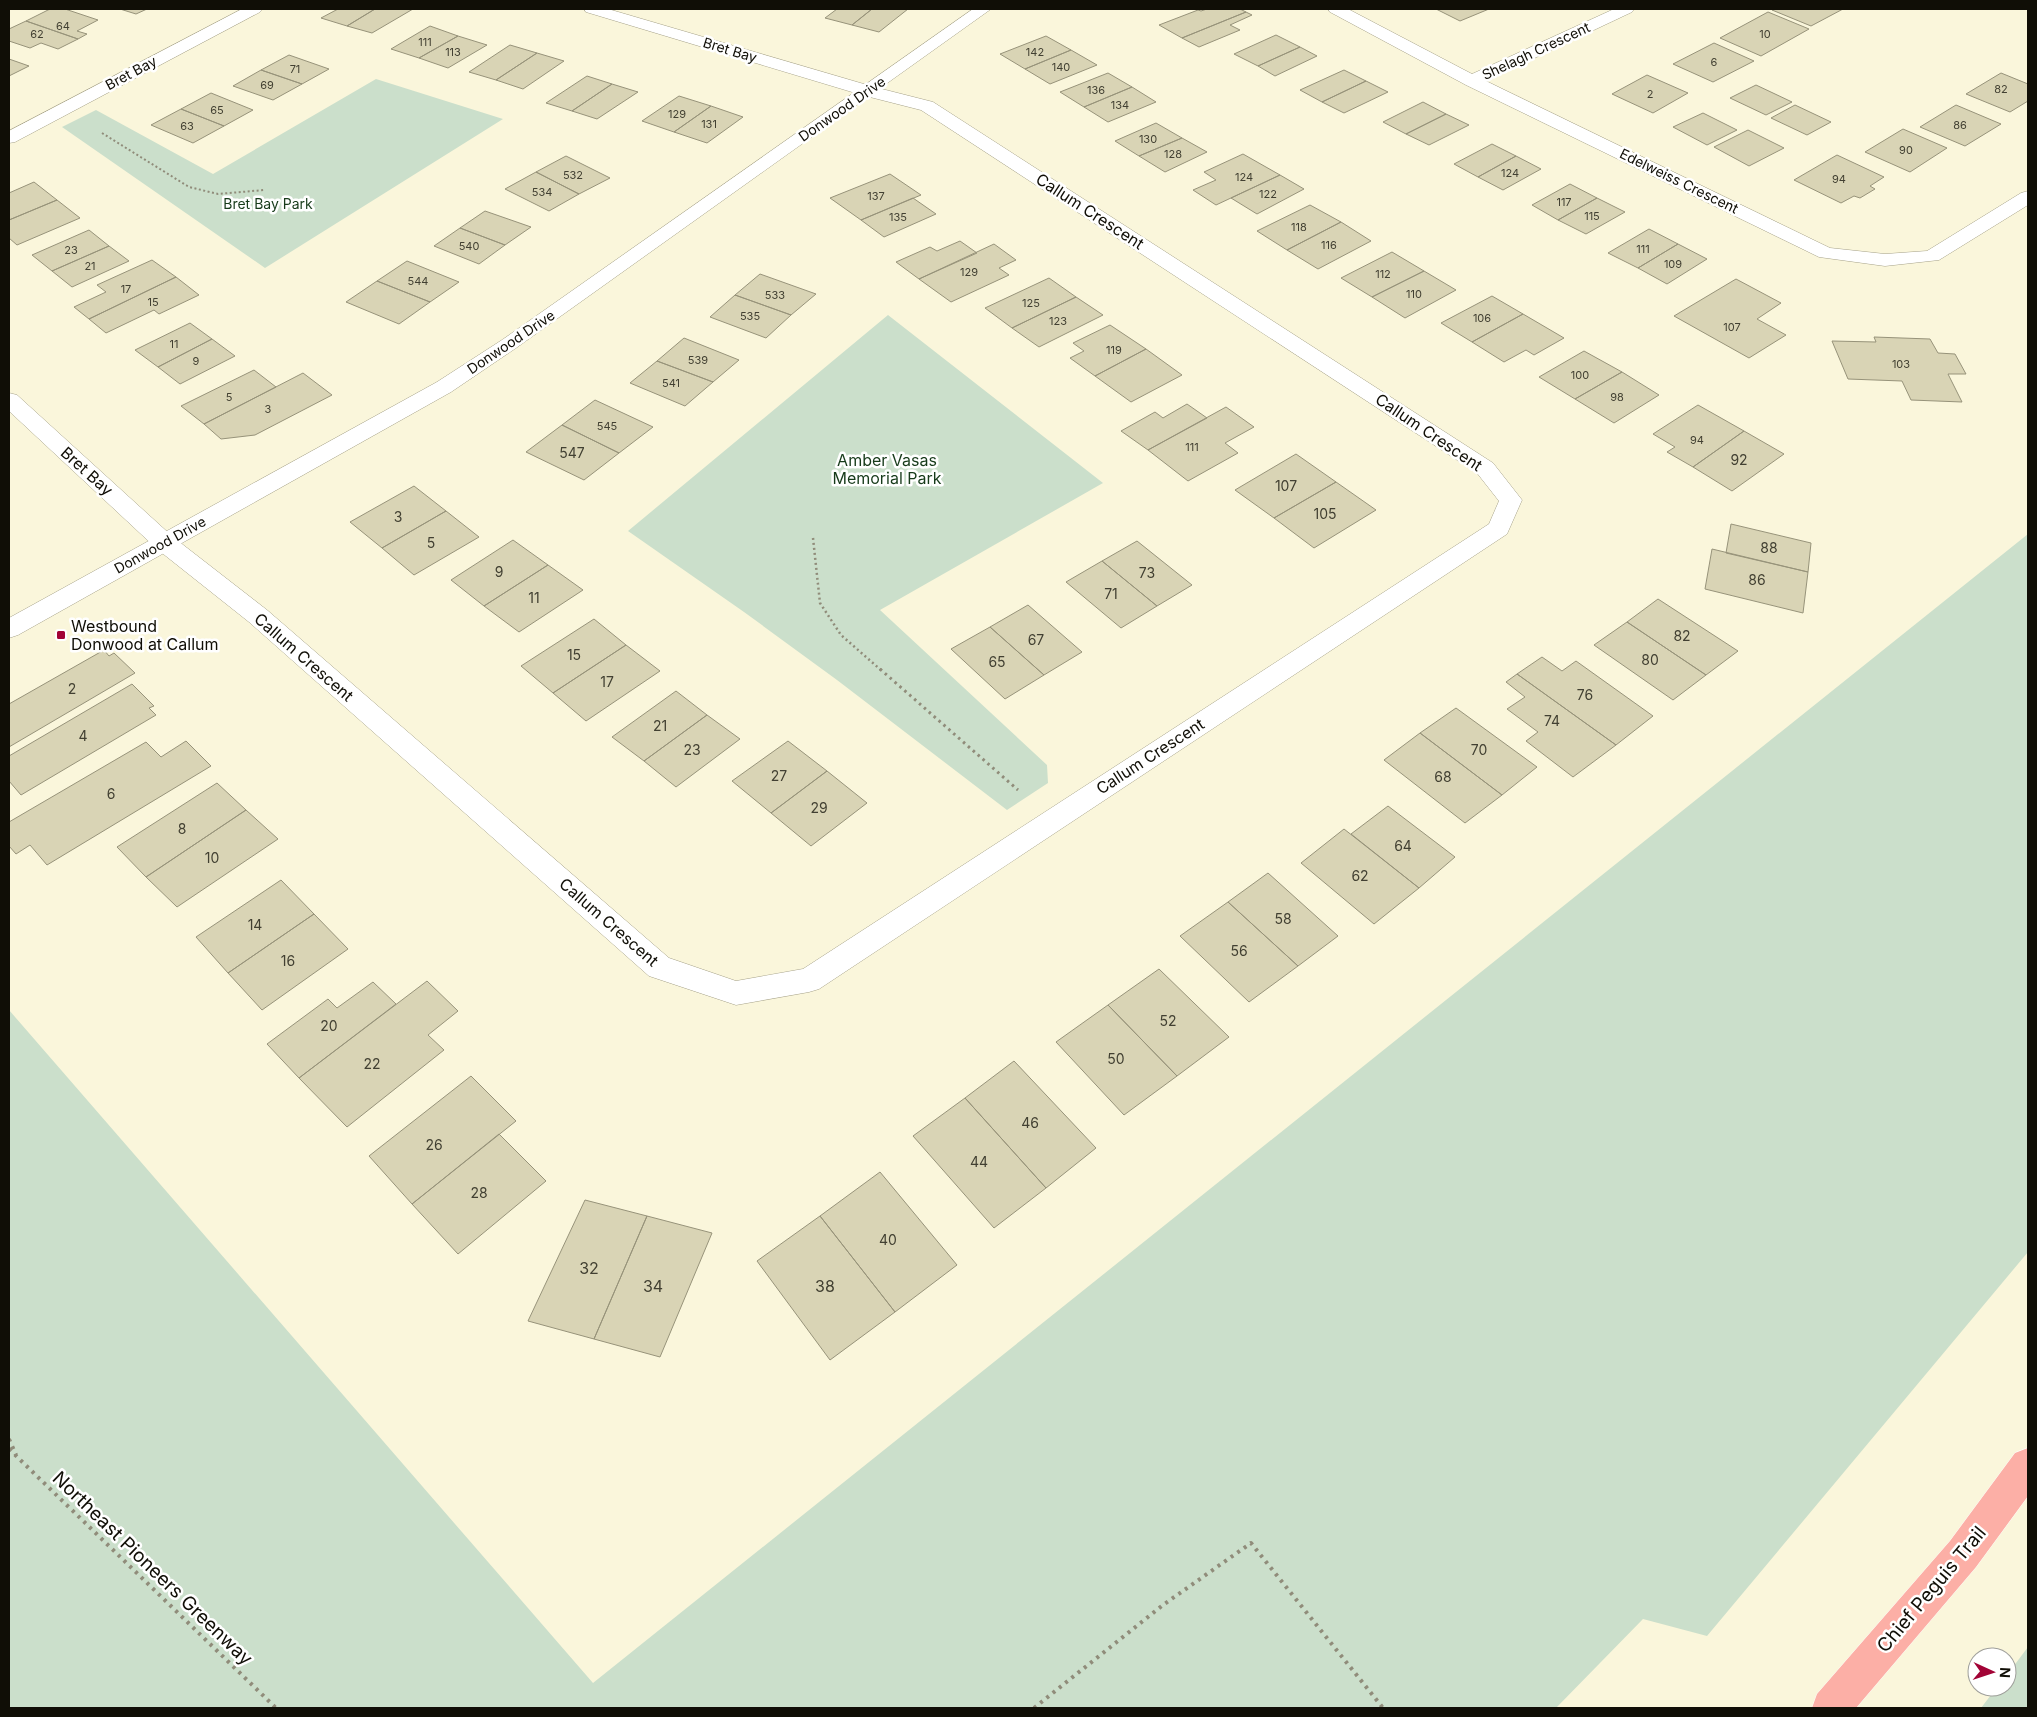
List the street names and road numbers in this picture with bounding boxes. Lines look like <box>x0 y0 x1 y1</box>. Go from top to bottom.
street label: Shelagh Crescent <box>1479 18 1593 83</box>
street label: Bret Bay <box>701 33 759 66</box>
street label: Bret Bay <box>102 52 159 93</box>
street label: Donwood Drive <box>795 72 888 145</box>
street label: Edelweiss Crescent <box>1617 144 1742 217</box>
street label: Callum Crescent <box>1032 169 1148 253</box>
street label: Donwood Drive <box>464 306 558 377</box>
street label: Callum Crescent <box>1372 389 1486 475</box>
street label: Bret Bay <box>57 442 117 500</box>
street label: Donwood Drive <box>111 512 208 577</box>
street label: Callum Crescent <box>250 609 358 705</box>
street label: Callum Crescent <box>1092 714 1208 798</box>
street label: Callum Crescent <box>555 874 663 970</box>
street label: Northeast Pioneers Greenway <box>48 1467 258 1670</box>
street label: Chief Peguis Trail <box>1872 1522 1991 1657</box>

